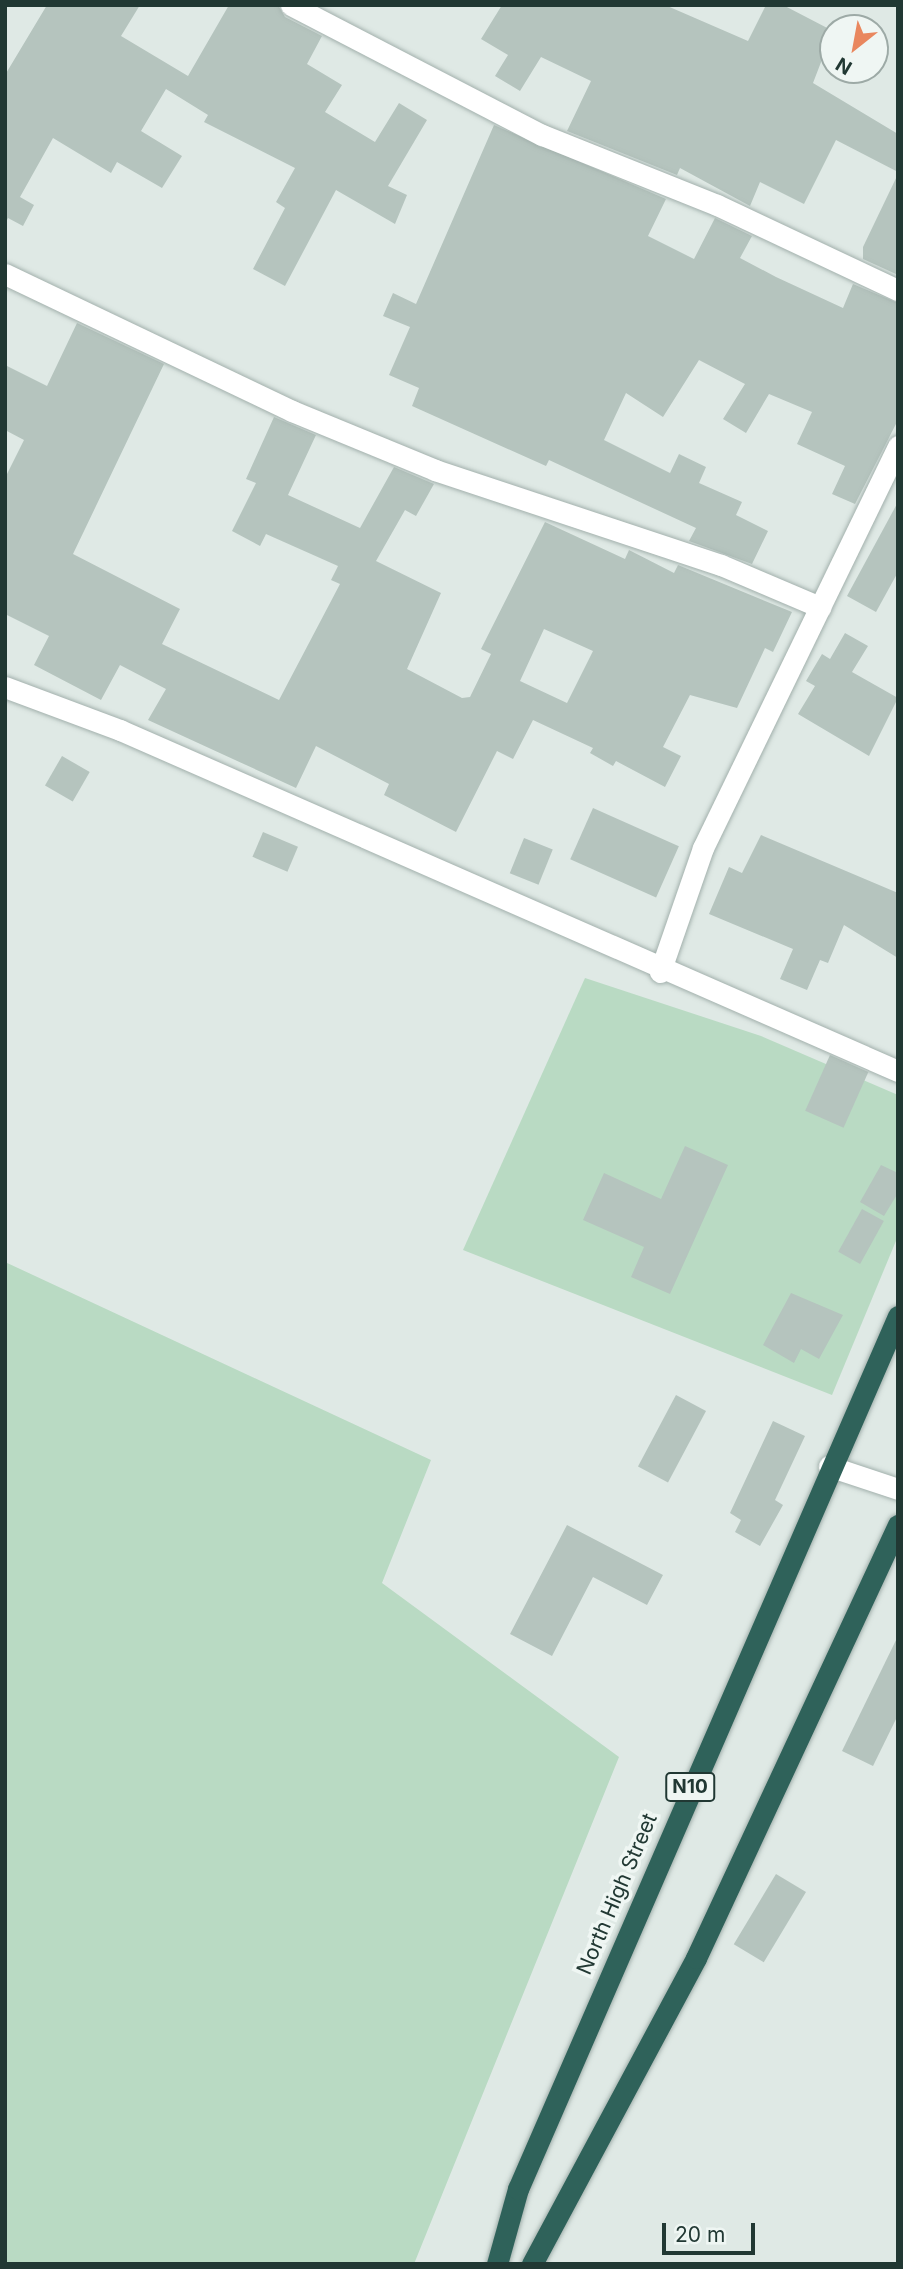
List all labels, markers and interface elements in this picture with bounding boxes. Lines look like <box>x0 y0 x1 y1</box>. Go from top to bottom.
north arrow <box>819 14 889 84</box>
text: N <box>832 52 856 79</box>
road number: N10 <box>664 1772 716 1802</box>
street label: North High Street <box>572 1809 662 1979</box>
scale bar <box>665 2210 758 2254</box>
text: 20 m <box>675 2222 725 2247</box>

